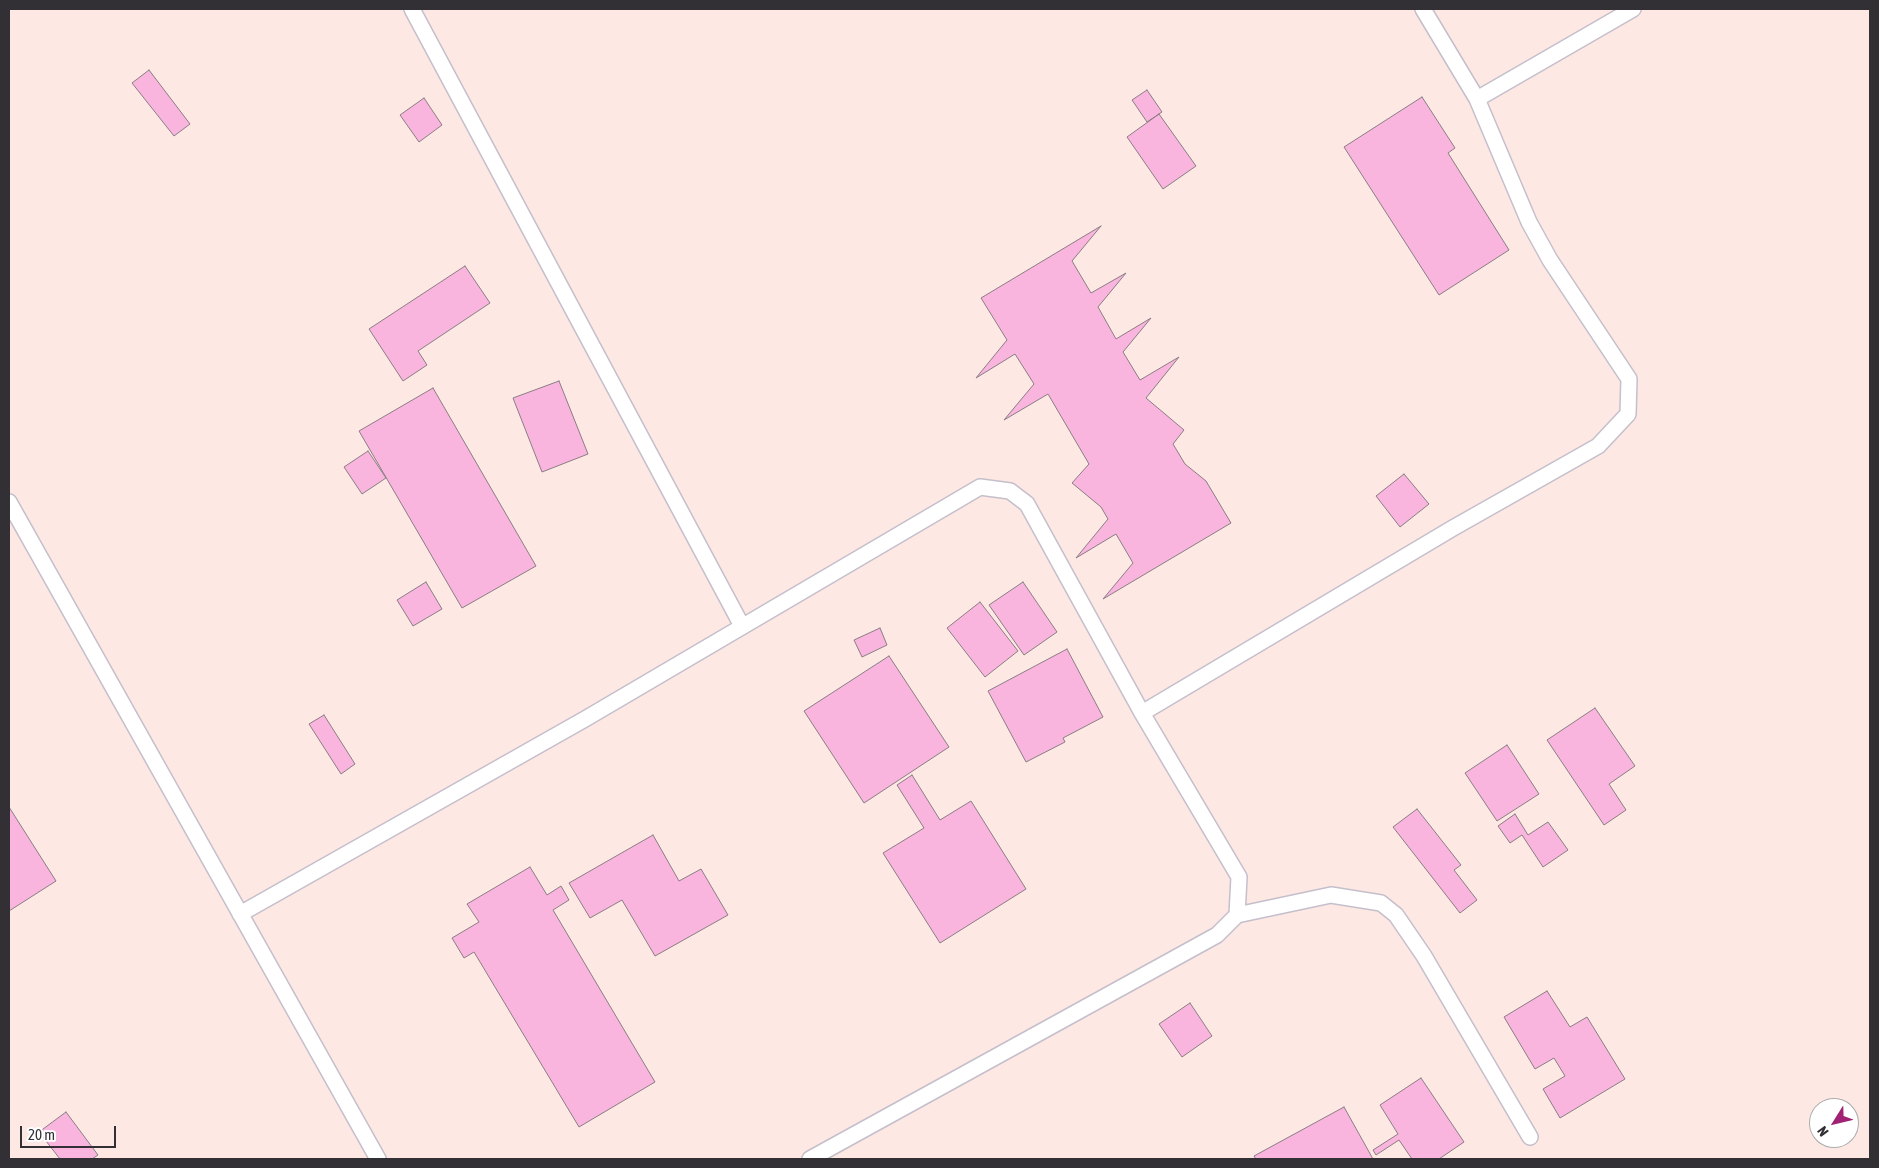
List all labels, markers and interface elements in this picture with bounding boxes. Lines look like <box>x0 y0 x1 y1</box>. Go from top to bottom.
north arrow <box>1809 1098 1859 1148</box>
scale bar <box>22 1116 119 1148</box>
text: N <box>1814 1123 1832 1139</box>
text: 20 m <box>28 1126 55 1143</box>

